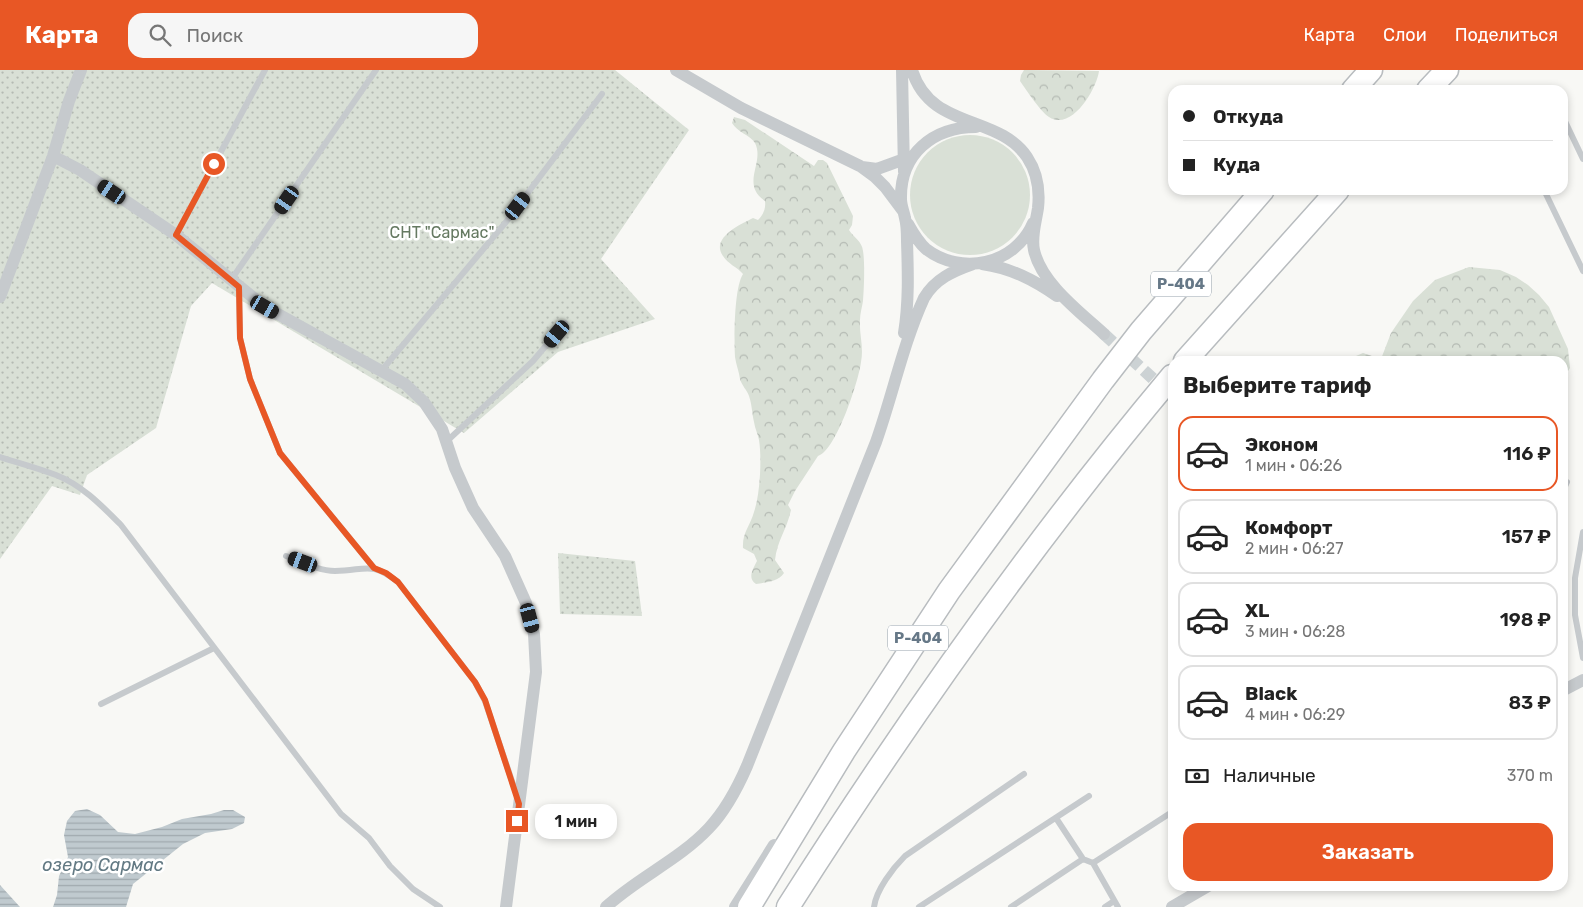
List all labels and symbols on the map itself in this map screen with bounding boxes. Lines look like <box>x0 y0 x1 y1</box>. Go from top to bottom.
route start <box>203 153 225 175</box>
car <box>95 177 128 207</box>
car <box>272 183 301 217</box>
car <box>502 190 533 222</box>
park label: СНТ "Сармас" <box>390 223 494 242</box>
road number: Р-404 <box>1151 272 1211 296</box>
car <box>248 293 281 321</box>
car <box>541 318 572 350</box>
car <box>286 550 319 574</box>
car <box>518 602 541 634</box>
road number: Р-404 <box>888 626 948 650</box>
callout: 1 мин <box>534 804 617 838</box>
route end <box>506 810 528 832</box>
water label: озеро Сармас <box>42 854 164 876</box>

